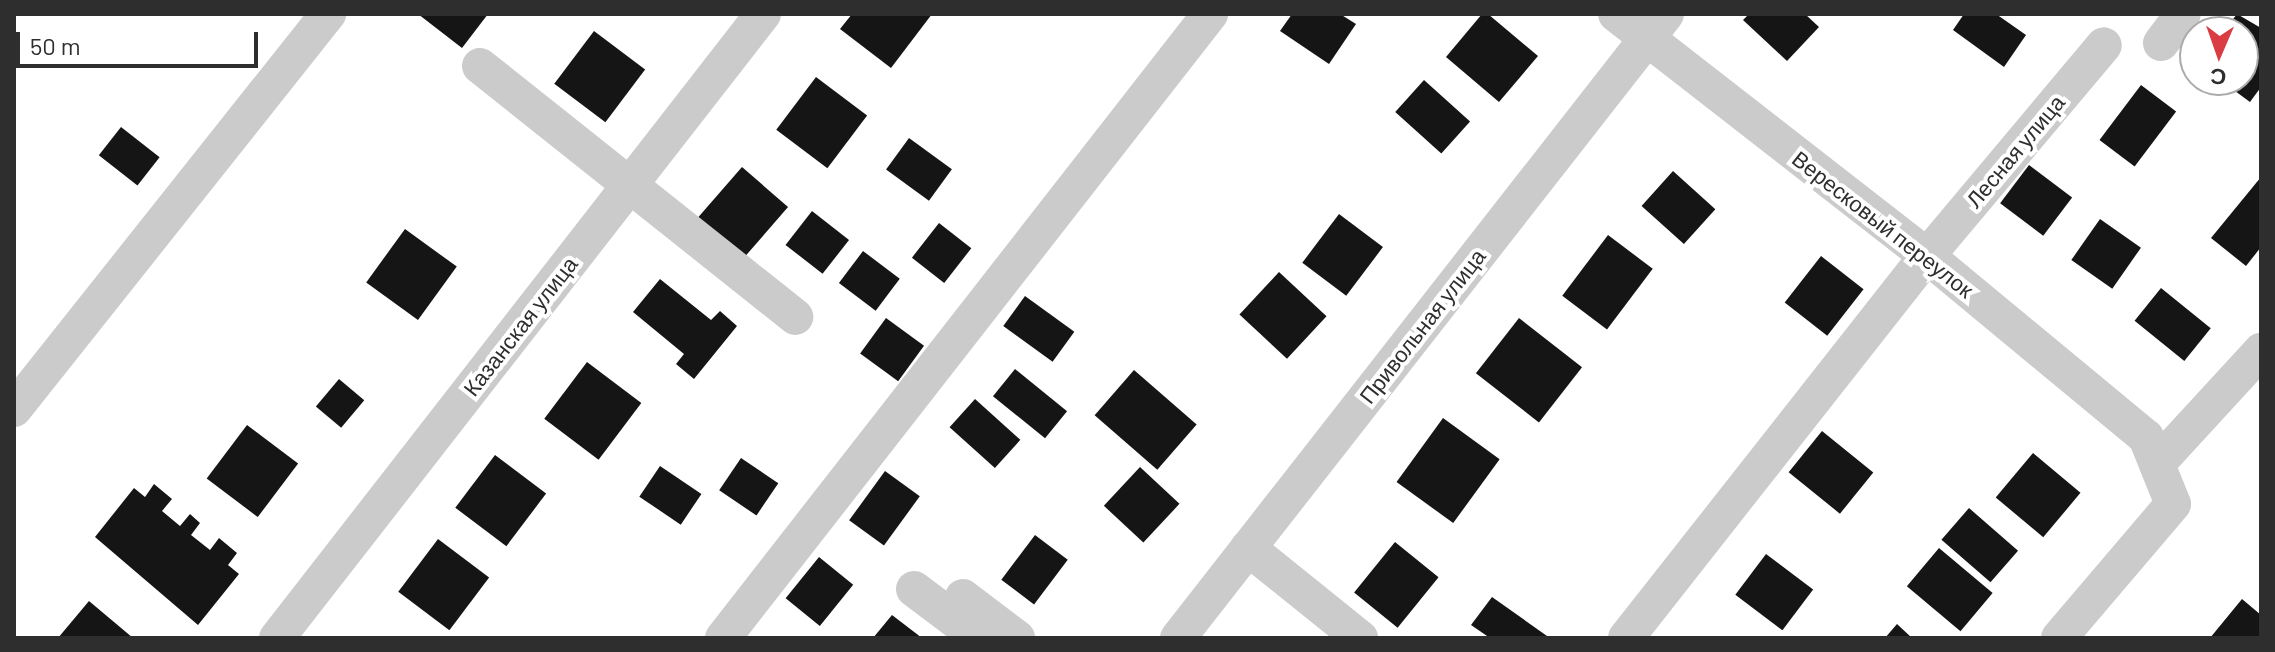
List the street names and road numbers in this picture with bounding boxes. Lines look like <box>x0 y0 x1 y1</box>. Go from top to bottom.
street label: Лесная улица <box>1960 89 2070 213</box>
street label: Вересковый переулок <box>1787 145 1979 303</box>
street label: Привольная улица <box>1353 243 1491 409</box>
street label: Казанская улица <box>457 251 583 401</box>

